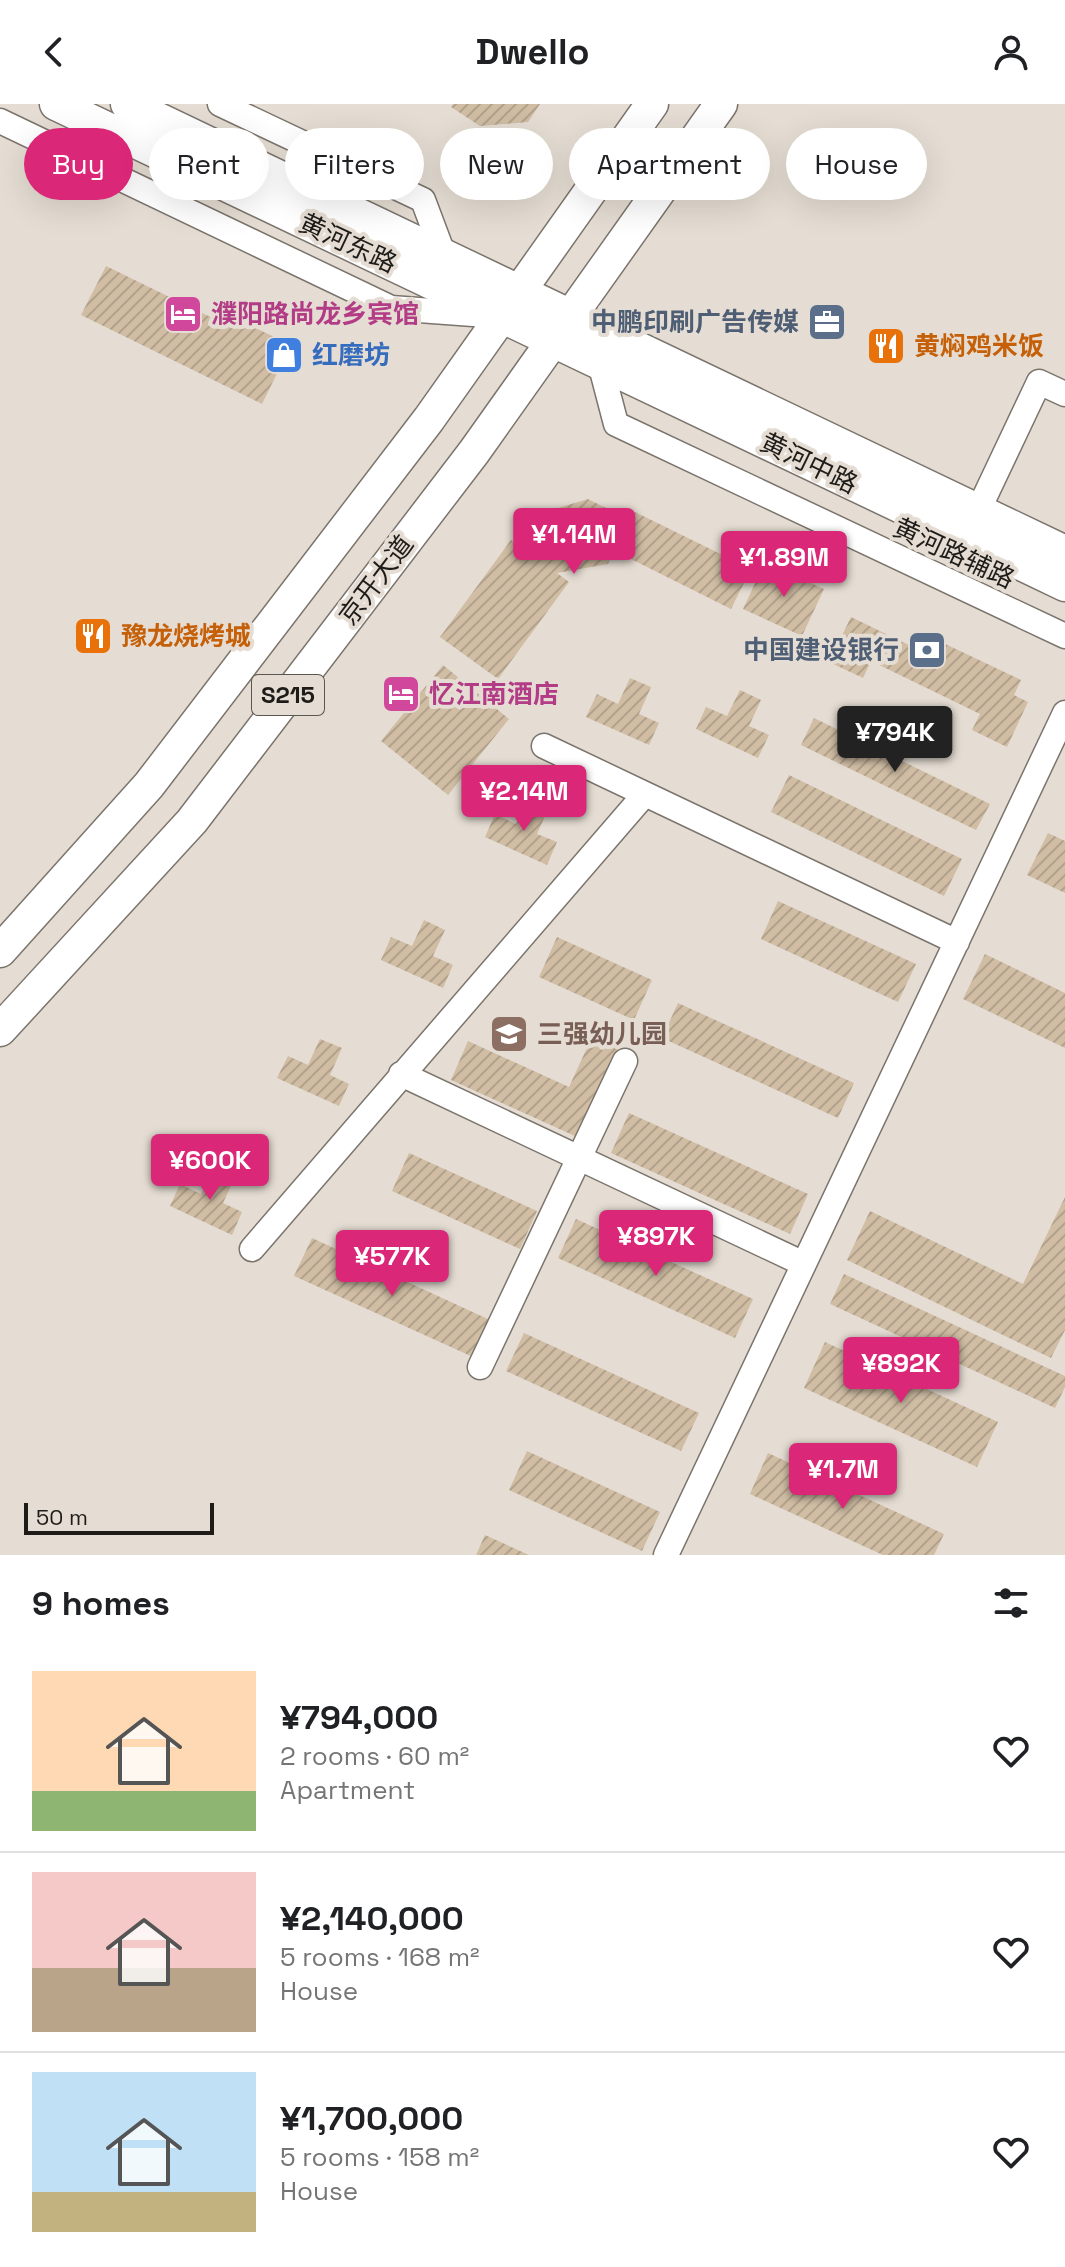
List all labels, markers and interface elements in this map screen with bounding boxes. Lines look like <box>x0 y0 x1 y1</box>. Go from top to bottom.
text: Dwello <box>475 29 590 75</box>
icon: back <box>32 30 76 74</box>
icon: person <box>989 30 1033 74</box>
chip: Buy <box>24 128 133 200</box>
chip: Rent <box>149 128 269 200</box>
chip: Filters <box>285 128 424 200</box>
chip: New <box>440 128 553 200</box>
chip: Apartment <box>569 128 770 200</box>
chip: House <box>786 128 927 200</box>
street label: 黄河东路 <box>294 206 402 280</box>
hotel icon: 濮阳路尚龙乡宾馆 <box>162 293 204 335</box>
place label: 濮阳路尚龙乡宾馆 <box>211 297 419 331</box>
office icon: 中鹏印刷广告传媒 <box>806 301 848 343</box>
place label: 中鹏印刷广告传媒 <box>591 305 799 339</box>
restaurant icon: 黄焖鸡米饭 <box>865 325 907 367</box>
place label: 黄焖鸡米饭 <box>914 329 1044 363</box>
shop icon: 红磨坊 <box>263 334 305 376</box>
place label: 红磨坊 <box>312 338 390 372</box>
street label: 黄河中路 <box>755 425 863 501</box>
pin: ¥1.14M <box>509 508 639 576</box>
street label: 黄河路辅路 <box>888 510 1020 596</box>
text: ¥1.14M <box>531 517 617 551</box>
street label: 京开大道 <box>331 528 421 632</box>
pin: ¥1.89M <box>719 531 849 599</box>
text: ¥1.89M <box>739 540 829 574</box>
restaurant icon: 豫龙烧烤城 <box>72 615 114 657</box>
place label: 豫龙烧烤城 <box>121 619 251 653</box>
bank icon: 中国建设银行 <box>906 629 948 671</box>
place label: 中国建设银行 <box>743 633 899 667</box>
hotel icon: 忆江南酒店 <box>380 673 422 715</box>
road number: S215 <box>252 675 324 715</box>
place label: 忆江南酒店 <box>429 677 559 711</box>
pin: ¥794K <box>839 706 951 774</box>
text: ¥794K <box>855 715 935 749</box>
pin: ¥2.14M <box>459 765 589 833</box>
text: ¥2.14M <box>479 774 569 808</box>
school or university icon: 三强幼儿园 <box>488 1013 530 1055</box>
place label: 三强幼儿园 <box>537 1017 667 1051</box>
pin: ¥600K <box>154 1134 266 1202</box>
text: ¥600K <box>169 1143 251 1177</box>
pin: ¥897K <box>600 1210 712 1278</box>
text: ¥897K <box>617 1219 695 1253</box>
pin: ¥577K <box>336 1230 448 1298</box>
text: ¥577K <box>354 1239 430 1273</box>
pin: ¥892K <box>845 1337 957 1405</box>
text: ¥892K <box>861 1346 941 1380</box>
pin: ¥1.7M <box>787 1443 899 1511</box>
text: ¥1.7M <box>807 1452 879 1486</box>
scale bar <box>24 1499 214 1535</box>
text: 50 m <box>36 1503 88 1531</box>
icon: filters <box>989 1581 1033 1625</box>
text: 9 homes <box>32 1582 170 1625</box>
text: ¥794,000 <box>280 1696 438 1739</box>
icon: home <box>96 1703 192 1799</box>
icon: heart <box>989 1729 1033 1773</box>
text: 2 rooms · 60 m² <box>280 1739 469 1773</box>
text: Apartment <box>280 1773 415 1807</box>
text: ¥2,140,000 <box>280 1897 464 1940</box>
icon: home <box>96 1904 192 2000</box>
icon: heart <box>989 1930 1033 1974</box>
text: 5 rooms · 168 m² <box>280 1940 480 1974</box>
text: House <box>280 1974 358 2008</box>
text: ¥1,700,000 <box>280 2097 463 2140</box>
icon: home <box>96 2104 192 2200</box>
icon: heart <box>989 2130 1033 2174</box>
text: 5 rooms · 158 m² <box>280 2140 479 2174</box>
text: House <box>280 2174 358 2208</box>

